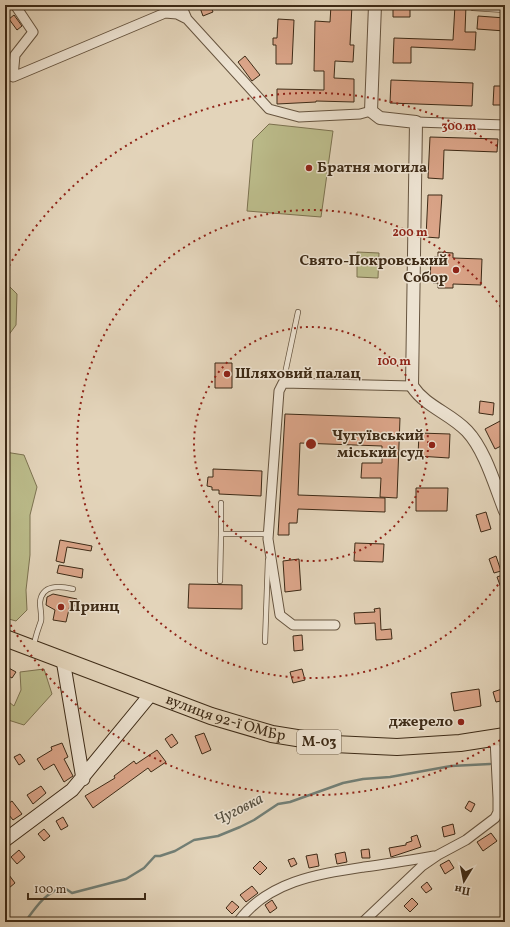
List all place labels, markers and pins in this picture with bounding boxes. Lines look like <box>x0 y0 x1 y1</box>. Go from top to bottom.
place label: Братня могила <box>317 158 427 179</box>
marker: Братня могила <box>304 163 314 173</box>
place label: Свято-Покровський Собор <box>299 251 448 289</box>
marker: Свято-Покровський Собор <box>451 265 461 275</box>
place label: Шляховий палац <box>235 364 361 385</box>
marker: Шляховий палац <box>222 369 232 379</box>
place label: Чугуївський міський суд <box>332 426 424 464</box>
centre of rings <box>304 437 318 451</box>
marker: Чугуївський міський суд <box>427 440 437 450</box>
place label: Принц <box>69 597 120 618</box>
marker: Принц <box>56 602 66 612</box>
place label: джерело <box>389 712 453 733</box>
marker: джерело <box>456 717 466 727</box>

